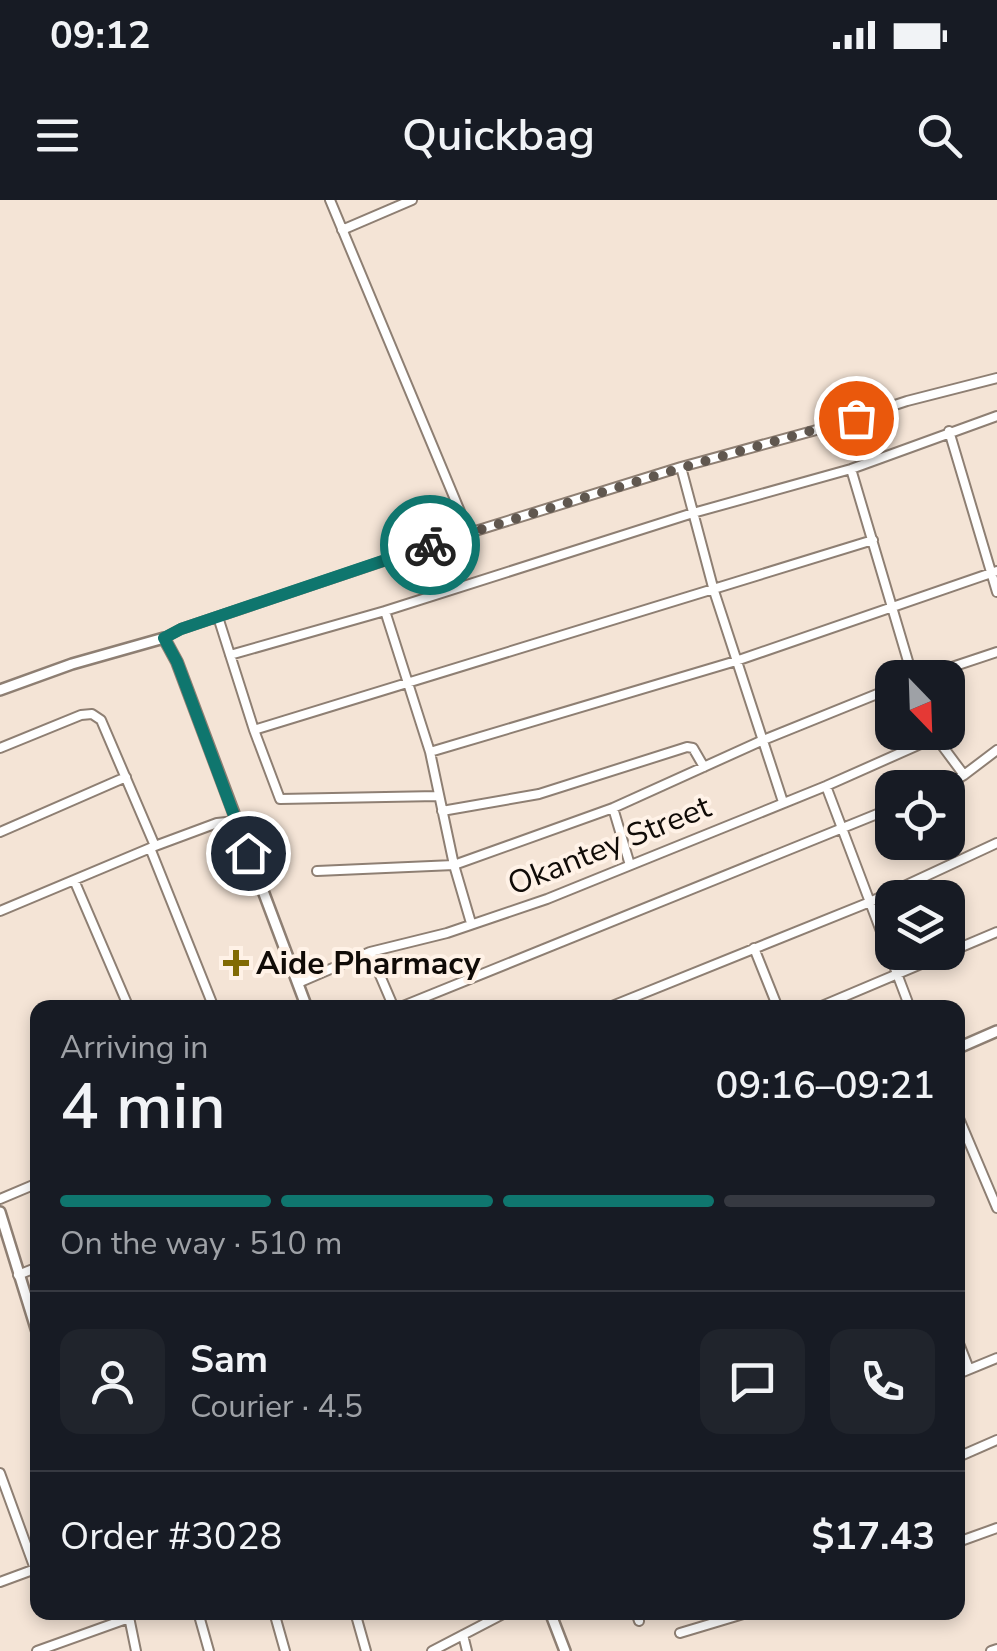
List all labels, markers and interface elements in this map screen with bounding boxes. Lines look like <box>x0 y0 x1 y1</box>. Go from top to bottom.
text: 09:12 <box>50 10 151 61</box>
text: Quickbag <box>402 105 595 166</box>
icon: menu <box>30 108 85 163</box>
icon: search <box>912 108 967 163</box>
pin <box>814 376 899 461</box>
icon: bag <box>829 391 884 446</box>
courier <box>380 495 480 595</box>
icon: bike <box>403 518 458 573</box>
north arrow <box>875 660 965 750</box>
map controls <box>875 660 965 970</box>
button: locate <box>875 770 965 860</box>
street label: Okantey Street <box>501 785 718 906</box>
pin <box>206 811 291 896</box>
icon: home <box>221 826 276 881</box>
button: layers <box>875 880 965 970</box>
place label: Aide Pharmacy <box>256 942 482 985</box>
marker: Aide Pharmacy <box>225 952 247 974</box>
text: Arriving in <box>60 1026 208 1069</box>
text: 09:16–09:21 <box>716 1060 935 1111</box>
text: 4 min <box>60 1062 226 1151</box>
text: On the way · 510 m <box>60 1222 342 1265</box>
button: person <box>60 1329 165 1434</box>
button: chat <box>700 1329 805 1434</box>
button: phone <box>830 1329 935 1434</box>
text: Sam <box>190 1334 268 1385</box>
text: Courier · 4.5 <box>190 1385 363 1428</box>
text: Order #3028 <box>60 1511 282 1562</box>
text: $17.43 <box>812 1511 935 1562</box>

